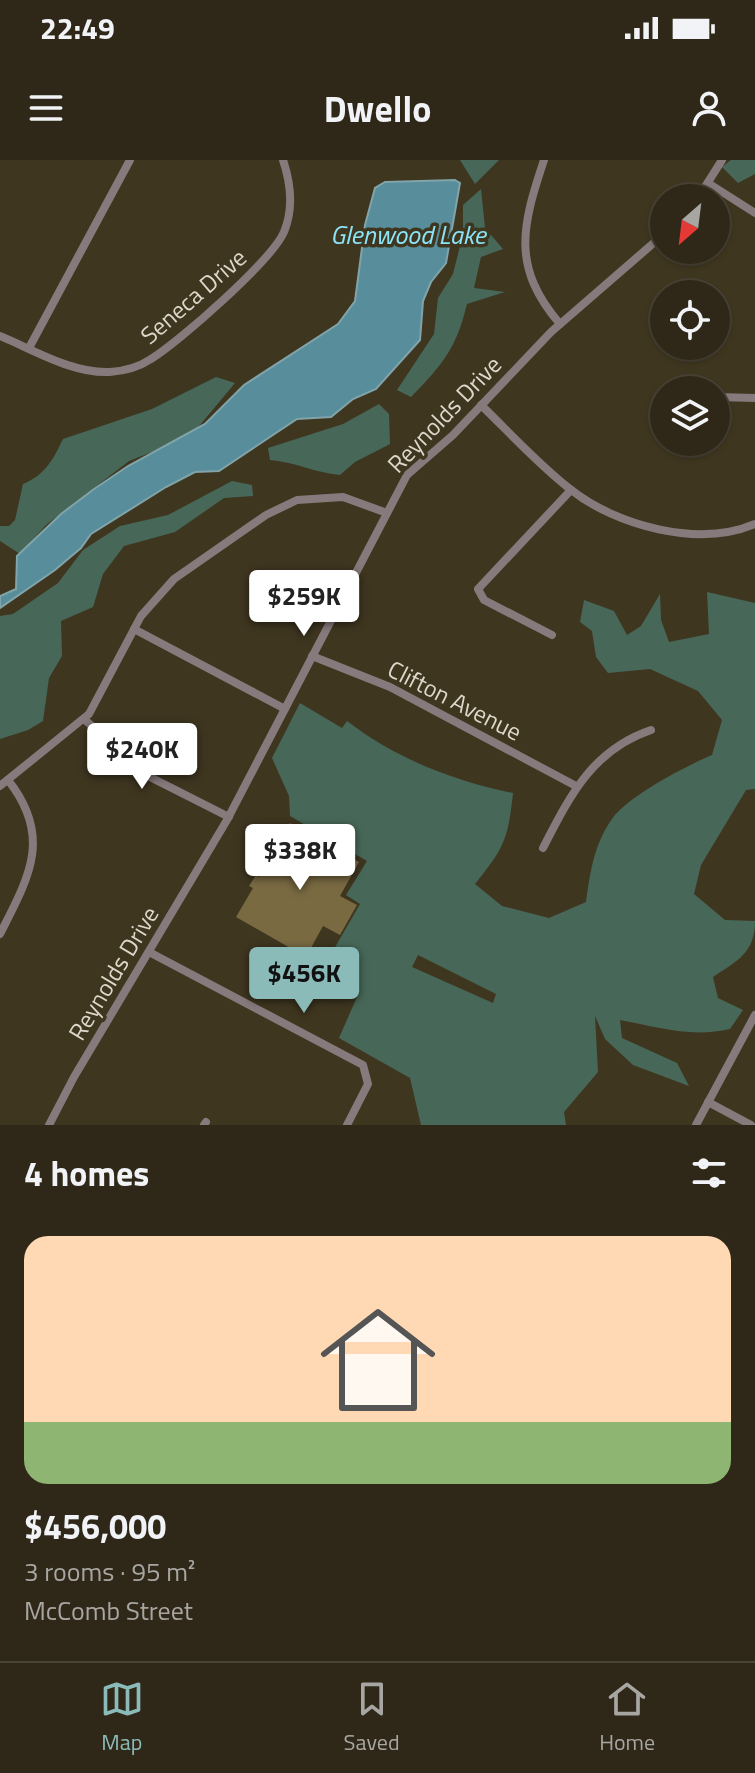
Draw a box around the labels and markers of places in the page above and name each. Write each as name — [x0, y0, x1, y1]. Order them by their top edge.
pin: $259K — [248, 570, 360, 638]
pin: $240K — [86, 723, 198, 791]
pin: $338K — [244, 824, 356, 892]
pin: $456K — [248, 947, 360, 1015]

